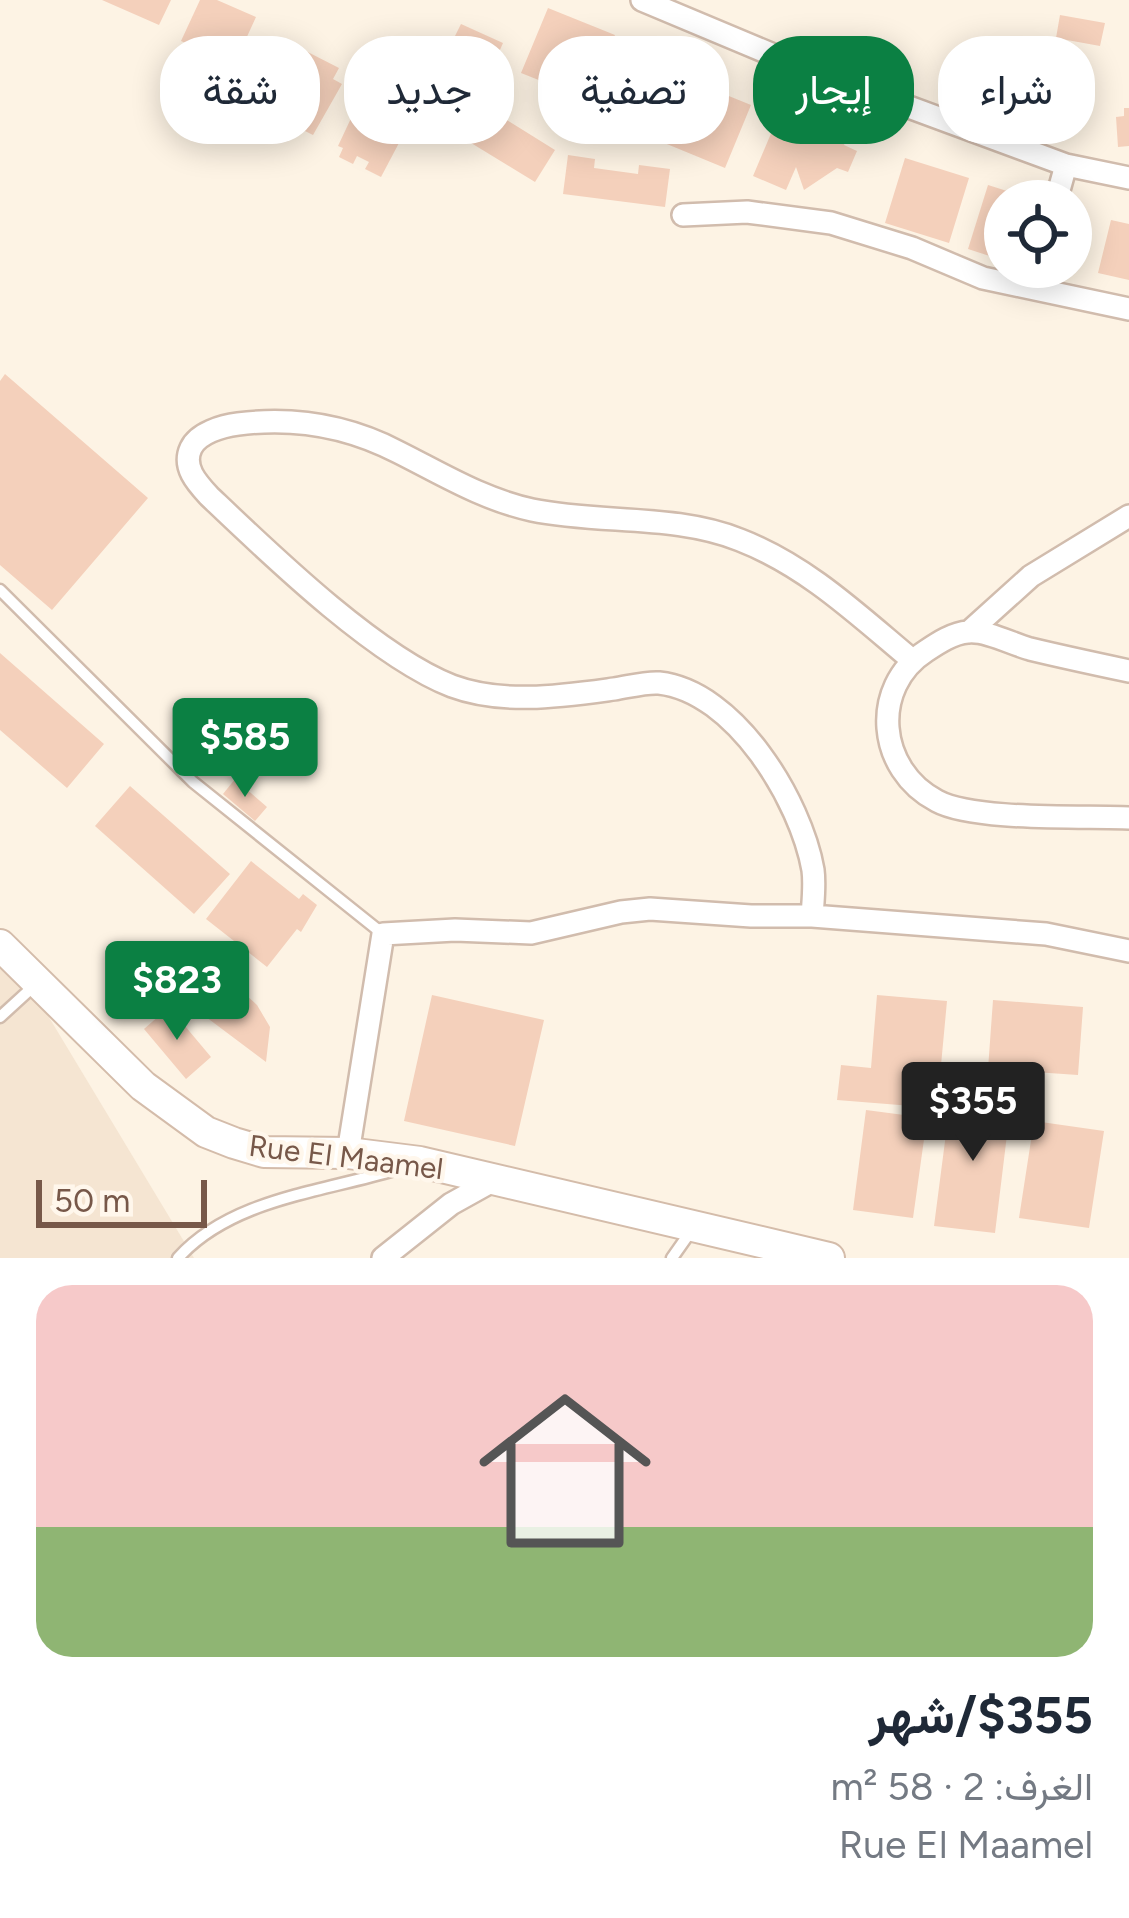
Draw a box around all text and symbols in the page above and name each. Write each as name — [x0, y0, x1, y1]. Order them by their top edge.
chip: شقة — [160, 36, 320, 144]
chip: جديد — [344, 36, 514, 144]
chip: تصفية — [538, 36, 729, 144]
chip: إيجار — [753, 36, 914, 144]
chip: شراء — [938, 36, 1095, 144]
map controls — [984, 180, 1092, 288]
button: locate — [984, 180, 1092, 288]
pin: $585 — [174, 698, 316, 800]
text: $585 — [200, 713, 290, 760]
pin: $823 — [106, 941, 248, 1043]
text: $823 — [132, 956, 222, 1003]
pin: $355 — [902, 1062, 1044, 1164]
text: $355 — [929, 1077, 1017, 1124]
street label: Rue El Maamel — [247, 1127, 445, 1187]
scale bar — [36, 1174, 207, 1227]
text: 50 m — [54, 1181, 130, 1220]
icon: home — [457, 1363, 673, 1579]
text: $355/شهر — [869, 1685, 1093, 1746]
text: الغرف: 2 · 58 m² — [830, 1763, 1093, 1810]
text: Rue El Maamel — [839, 1821, 1093, 1868]

